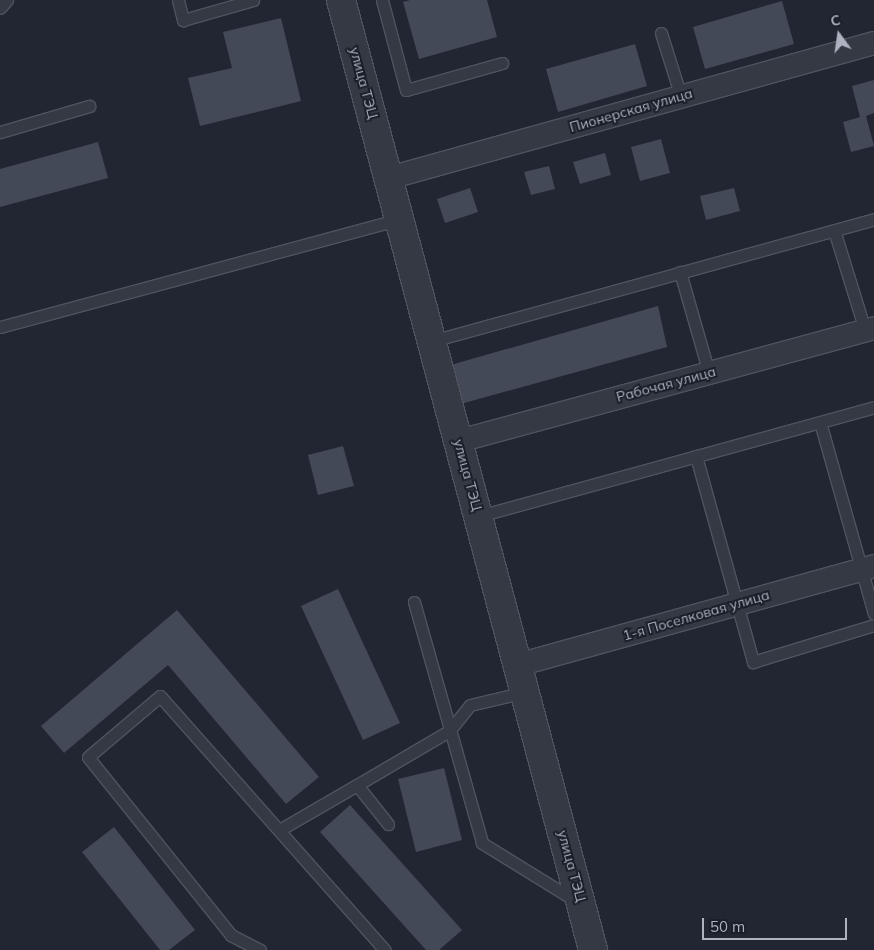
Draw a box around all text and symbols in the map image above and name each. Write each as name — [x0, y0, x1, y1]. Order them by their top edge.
north arrow — [814, 10, 864, 60]
text: С — [829, 11, 842, 30]
street label: улица ТЭЦ — [346, 45, 382, 121]
street label: Пионерская улица — [568, 84, 694, 136]
street label: Рабочая улица — [614, 363, 718, 405]
street label: улица ТЭЦ — [450, 437, 486, 513]
street label: 1-я Поселковая улица — [621, 586, 771, 644]
street label: улица ТЭЦ — [554, 828, 590, 904]
scale bar — [704, 908, 849, 940]
text: 50 m — [710, 917, 745, 936]

